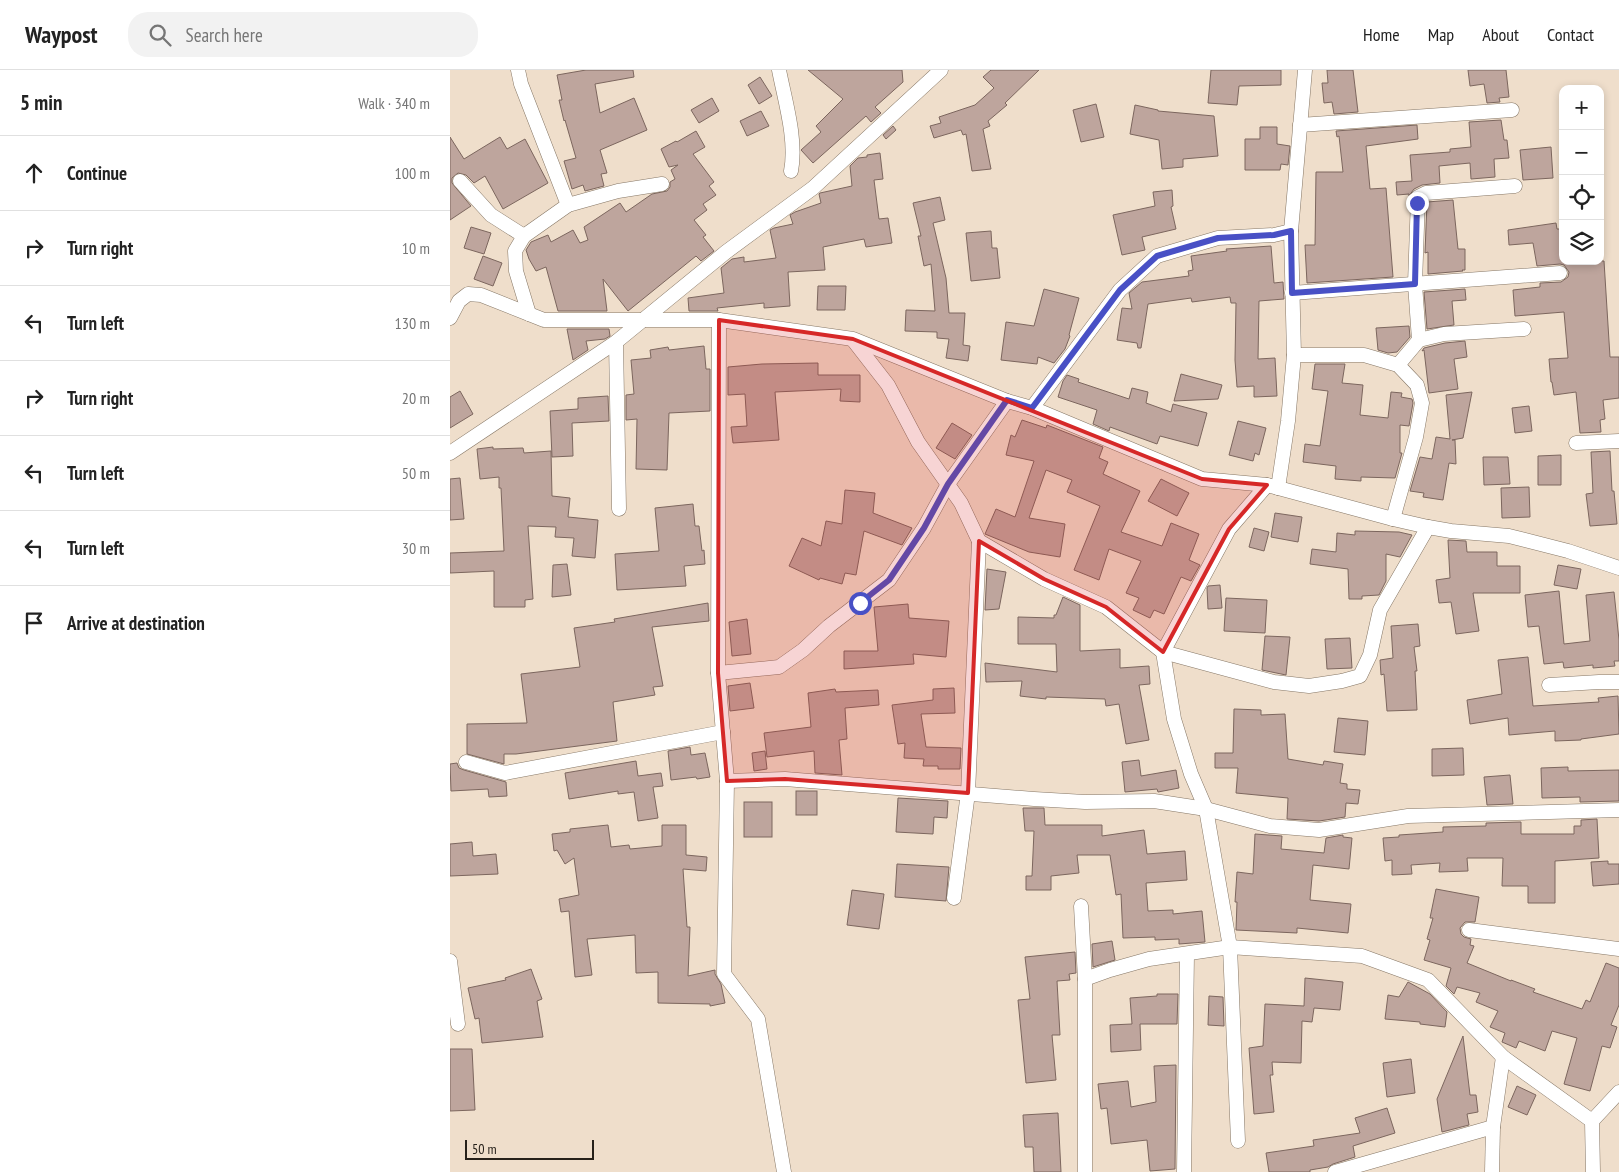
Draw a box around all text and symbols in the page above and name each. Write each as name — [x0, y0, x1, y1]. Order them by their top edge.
search box — [128, 12, 478, 57]
text: Waypost — [25, 19, 98, 50]
icon: search — [146, 21, 174, 49]
text: Search here — [186, 23, 263, 47]
text: Home — [1363, 23, 1400, 46]
text: Map — [1428, 23, 1454, 46]
text: About — [1482, 23, 1519, 46]
text: Contact — [1547, 23, 1594, 46]
map controls — [1559, 85, 1604, 265]
button: + — [1559, 85, 1604, 130]
text: 5 min — [20, 89, 62, 116]
text: Walk · 340 m — [358, 93, 430, 113]
button: − — [1559, 130, 1604, 175]
icon: ahead — [20, 159, 48, 187]
text: Continue — [67, 161, 127, 185]
text: 100 m — [395, 163, 430, 183]
button: locate — [1559, 175, 1604, 220]
route end — [1406, 192, 1429, 215]
button: layers — [1559, 220, 1604, 265]
icon: right — [20, 234, 48, 262]
text: Turn right — [67, 236, 133, 260]
text: 10 m — [402, 238, 430, 258]
icon: left — [20, 309, 48, 337]
text: Turn left — [67, 311, 124, 335]
text: 130 m — [395, 313, 430, 333]
icon: right — [20, 384, 48, 412]
text: Turn right — [67, 386, 133, 410]
text: 20 m — [402, 388, 430, 408]
icon: left — [20, 459, 48, 487]
text: Turn left — [67, 461, 124, 485]
text: 50 m — [402, 463, 430, 483]
icon: left — [20, 534, 48, 562]
text: Turn left — [67, 536, 124, 560]
text: 30 m — [402, 538, 430, 558]
route start — [849, 592, 872, 615]
icon: arrive — [20, 609, 48, 637]
text: Arrive at destination — [67, 611, 205, 635]
scale bar — [465, 1137, 594, 1160]
text: 50 m — [472, 1140, 497, 1158]

